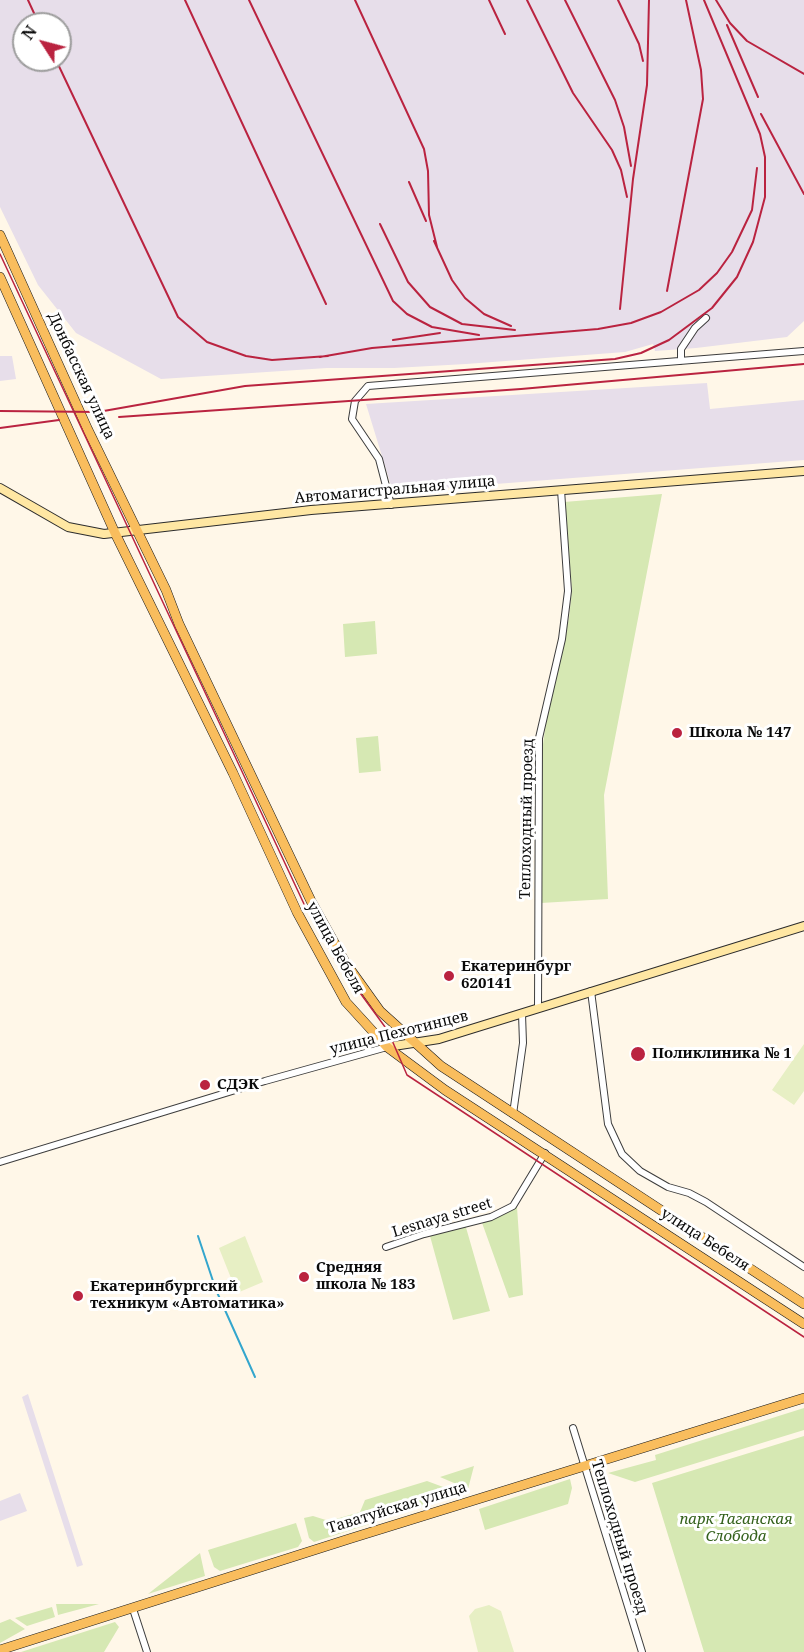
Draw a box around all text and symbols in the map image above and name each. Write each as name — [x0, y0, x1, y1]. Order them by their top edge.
north arrow — [12, 12, 72, 72]
text: N — [16, 21, 42, 44]
street label: Донбасская улица — [44, 310, 118, 442]
street label: Автомагистральная улица — [294, 472, 496, 508]
place label: Школа № 147 — [689, 724, 791, 742]
marker: Школа № 147 — [670, 726, 684, 740]
street label: Теплоходный проезд — [517, 739, 537, 899]
street label: улица Бебеля — [302, 899, 368, 997]
place label: Екатеринбург 620141 — [461, 958, 571, 993]
marker: Екатеринбург 620141 — [442, 969, 456, 983]
street label: улица Пехотинцев — [328, 1007, 470, 1059]
marker: Поликлиника № 1 — [629, 1045, 647, 1063]
place label: Поликлиника № 1 — [652, 1045, 792, 1063]
place label: СДЭК — [217, 1076, 259, 1094]
marker: СДЭК — [198, 1078, 212, 1092]
street label: Lesnaya street — [390, 1194, 494, 1242]
street label: улица Бебеля — [657, 1205, 753, 1275]
place label: Средняя школа № 183 — [316, 1259, 415, 1294]
marker: Средняя школа № 183 — [297, 1270, 311, 1284]
place label: Екатеринбургский техникум «Автоматика» — [90, 1278, 285, 1313]
marker: Екатеринбургский техникум «Автоматика» — [71, 1289, 85, 1303]
street label: Теплоходный проезд — [587, 1458, 651, 1616]
street label: Таватуйская улица — [325, 1478, 469, 1538]
park label: парк Таганская Слобода — [679, 1511, 793, 1546]

